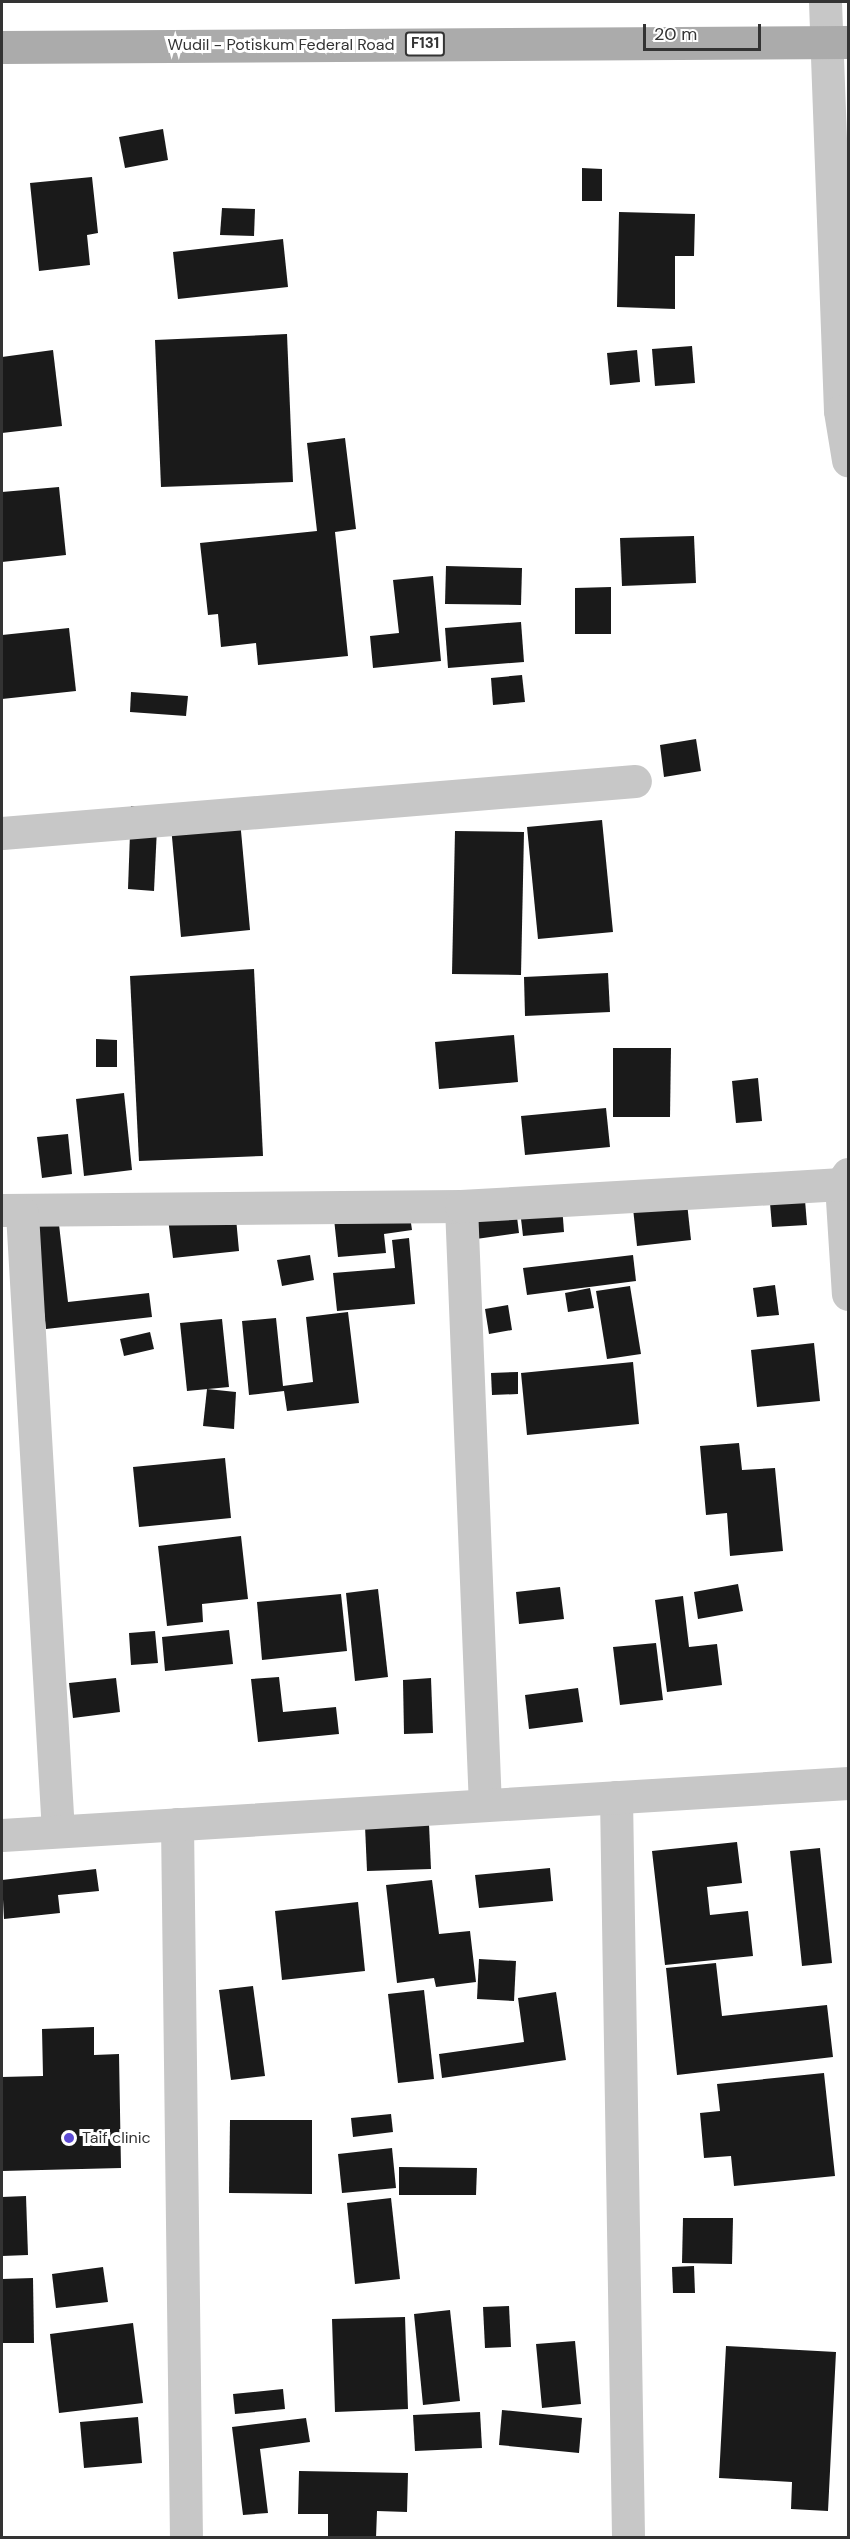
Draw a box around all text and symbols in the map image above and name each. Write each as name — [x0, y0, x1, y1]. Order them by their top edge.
scale bar — [646, 12, 764, 50]
text: 20 m — [654, 22, 697, 46]
road number: F131 — [404, 32, 446, 56]
street label: Wudil - Potiskum Federal Road — [167, 35, 395, 55]
place label: Taif clinic — [82, 2128, 151, 2148]
marker: Taif clinic — [60, 2129, 78, 2147]

